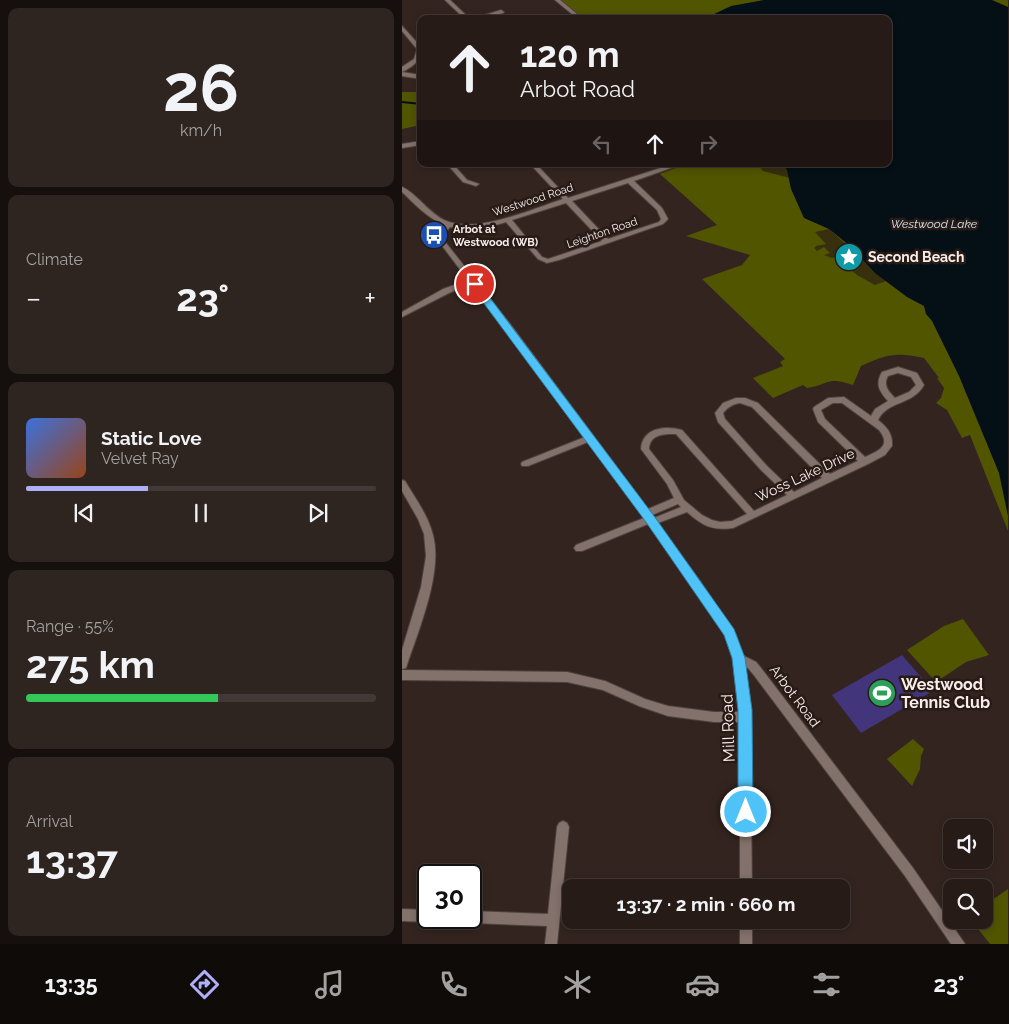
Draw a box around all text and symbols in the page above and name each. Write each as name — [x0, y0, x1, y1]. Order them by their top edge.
text: 120 m — [520, 34, 620, 75]
icon: ahead — [437, 35, 502, 100]
text: 26 — [163, 50, 239, 126]
text: Arbot Road — [520, 76, 635, 102]
text: km/h — [180, 121, 222, 140]
icon: left — [588, 130, 616, 158]
icon: ahead — [641, 130, 669, 158]
icon: right — [694, 130, 722, 158]
street label: Westwood Road — [491, 181, 575, 219]
street label: Leighton Road — [565, 215, 639, 251]
water label: Westwood Lake — [891, 217, 978, 231]
bus stop icon: Arbot at Westwood (WB) — [419, 220, 449, 250]
place label: Arbot at Westwood (WB) — [453, 223, 539, 249]
place icon: Second Beach — [834, 242, 864, 272]
place label: Second Beach — [868, 249, 964, 265]
text: Climate — [26, 250, 83, 269]
pin — [454, 263, 496, 305]
icon: arrive — [461, 270, 489, 298]
text: 23° — [176, 275, 229, 320]
text: − — [26, 282, 41, 315]
text: + — [364, 282, 376, 315]
text: Static Love — [101, 427, 202, 449]
street label: Woss Lake Drive — [753, 445, 857, 505]
text: Velvet Ray — [101, 449, 179, 468]
icon: previous — [70, 499, 98, 527]
icon: pause — [187, 499, 215, 527]
icon: next — [304, 499, 332, 527]
text: Range · 55% — [26, 617, 114, 636]
text: 275 km — [26, 642, 155, 687]
street label: Arbot Road — [767, 662, 823, 730]
place label: Westwood Tennis Club — [901, 675, 990, 712]
sports icon: Westwood Tennis Club — [867, 678, 897, 708]
street label: Mill Road — [717, 694, 739, 762]
position arrow — [719, 785, 771, 837]
text: Arrival — [26, 812, 73, 831]
map controls — [943, 819, 993, 929]
button: sound — [943, 819, 993, 869]
text: 13:37 — [26, 837, 118, 882]
speed limit sign: 30 — [417, 864, 482, 929]
button: search — [943, 879, 993, 929]
text: 13:37 · 2 min · 660 m — [617, 893, 796, 915]
icon: directions — [187, 967, 222, 1002]
icon: music — [312, 967, 347, 1002]
icon: phone — [436, 967, 471, 1002]
icon: climate — [560, 967, 595, 1002]
icon: car — [685, 967, 720, 1002]
icon: filters — [809, 967, 844, 1002]
text: 13:35 — [45, 971, 98, 997]
text: 23° — [934, 971, 964, 997]

